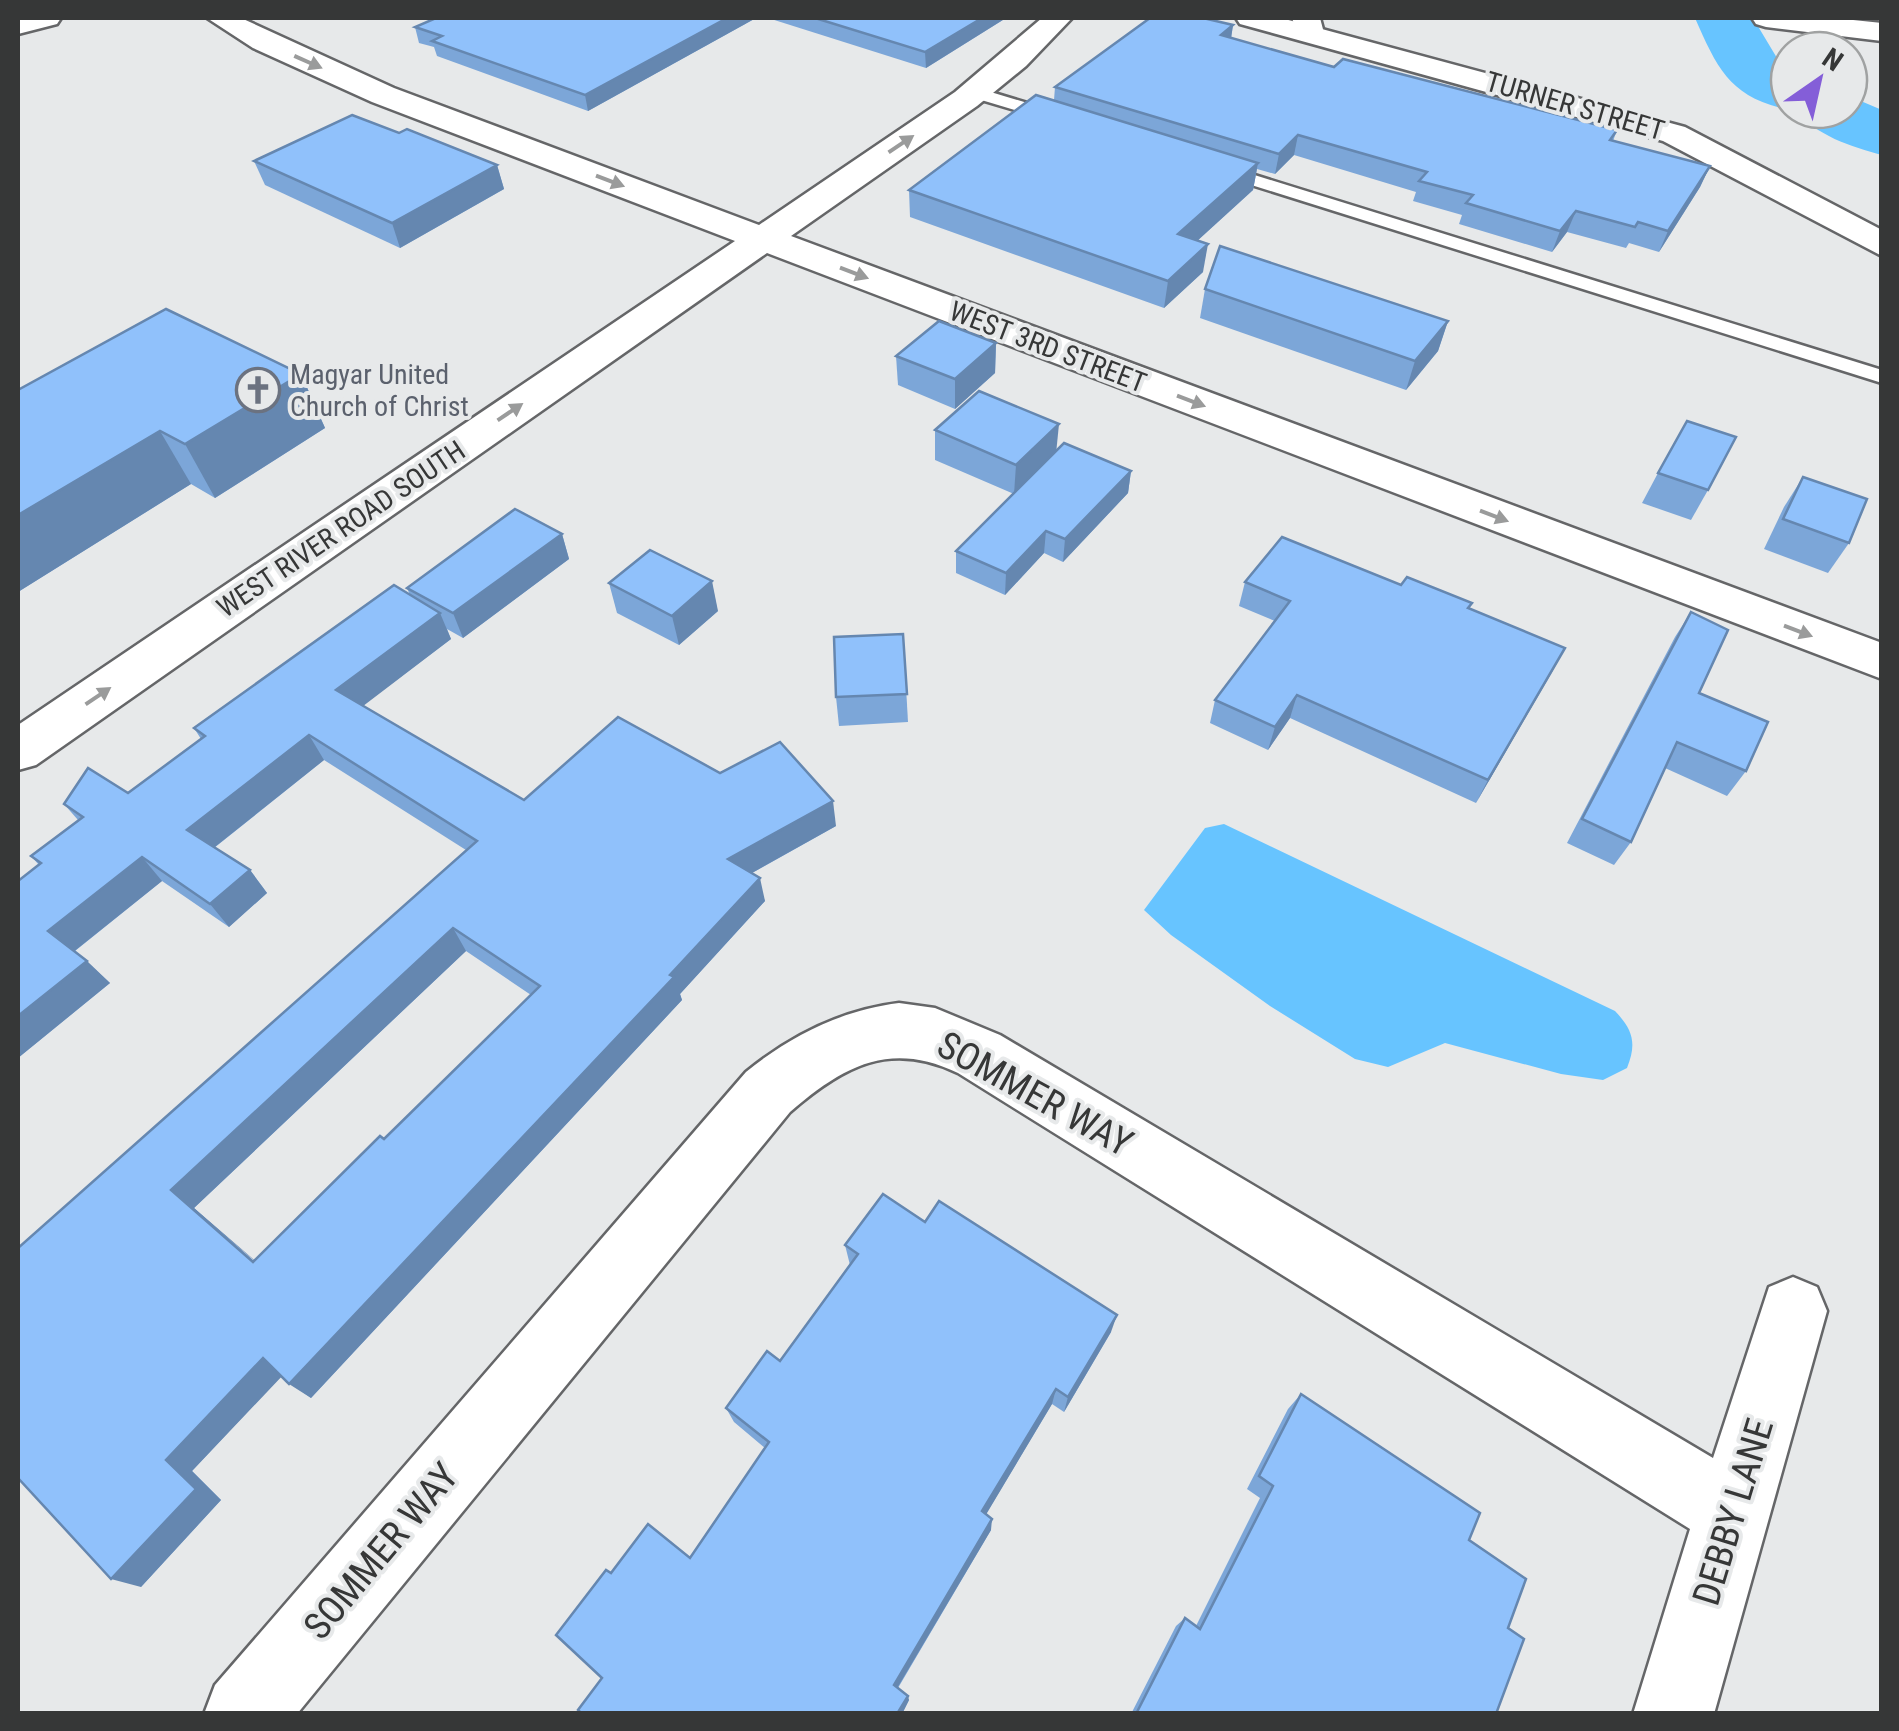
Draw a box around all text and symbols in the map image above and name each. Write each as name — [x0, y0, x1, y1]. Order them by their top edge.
north arrow — [1769, 30, 1869, 130]
text: N — [1816, 41, 1849, 78]
one-way arrow — [293, 54, 323, 70]
street label: TURNER STREET — [1482, 65, 1668, 147]
one-way arrow — [887, 135, 914, 154]
one-way arrow — [596, 174, 626, 189]
one-way arrow — [839, 266, 869, 281]
street label: WEST 3RD STREET — [945, 294, 1151, 400]
place label: Magyar United Church of Christ — [290, 358, 469, 423]
church icon: Magyar United Church of Christ — [235, 367, 281, 413]
one-way arrow — [1176, 393, 1206, 409]
one-way arrow — [496, 403, 523, 423]
street label: WEST RIVER ROAD SOUTH — [211, 434, 471, 624]
one-way arrow — [1480, 509, 1510, 524]
one-way arrow — [1784, 624, 1814, 639]
one-way arrow — [84, 687, 111, 706]
street label: SOMMER WAY — [930, 1022, 1140, 1166]
street label: DEBBY LANE — [1684, 1414, 1782, 1610]
street label: SOMMER WAY — [295, 1454, 467, 1648]

